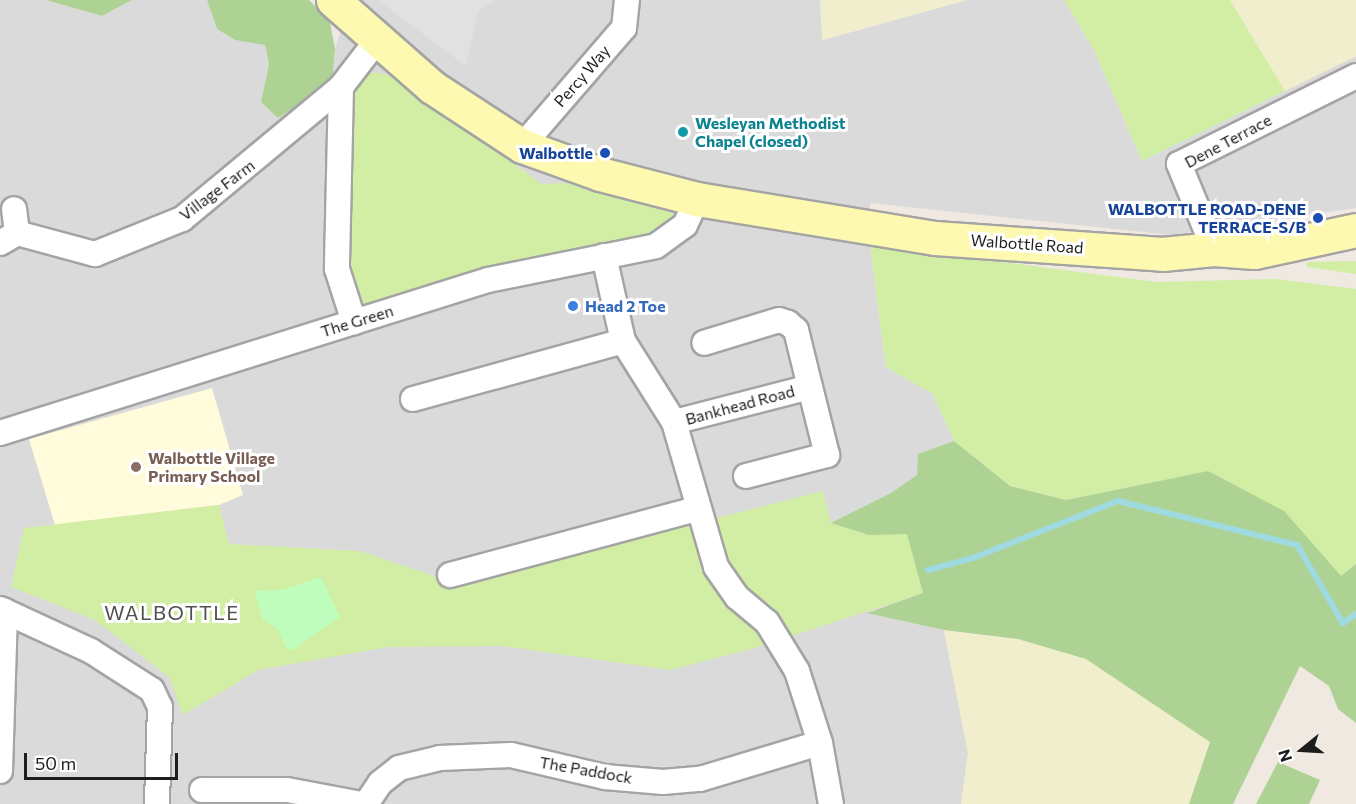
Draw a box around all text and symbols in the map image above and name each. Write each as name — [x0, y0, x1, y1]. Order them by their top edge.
street label: Percy Way — [550, 41, 614, 111]
street label: Dene Terrace — [1181, 110, 1275, 172]
place label: Wesleyan Methodist Chapel (closed) — [695, 113, 846, 151]
marker: Wesleyan Methodist Chapel (closed) — [676, 125, 690, 139]
place label: Walbottle — [519, 143, 593, 163]
marker: Walbottle — [598, 146, 612, 160]
street label: Village Farm — [176, 155, 258, 225]
place label: WALBOTTLE ROAD-DENE TERRACE-S/B — [1108, 199, 1306, 237]
marker: WALBOTTLE ROAD-DENE TERRACE-S/B — [1311, 211, 1325, 225]
street label: Walbottle Road — [970, 230, 1084, 258]
place label: Head 2 Toe — [585, 296, 666, 316]
marker: Head 2 Toe — [566, 299, 580, 313]
street label: The Green — [318, 301, 396, 341]
street label: Bankhead Road — [683, 381, 797, 429]
place label: Walbottle Village Primary School — [148, 448, 275, 486]
marker: Walbottle Village Primary School — [129, 460, 143, 474]
district label: WALBOTTLE — [104, 600, 240, 624]
north arrow — [1272, 720, 1332, 780]
scale bar — [27, 741, 182, 779]
text: N — [1274, 747, 1295, 764]
text: 50 m — [35, 752, 76, 774]
street label: The Paddock — [538, 752, 634, 788]

